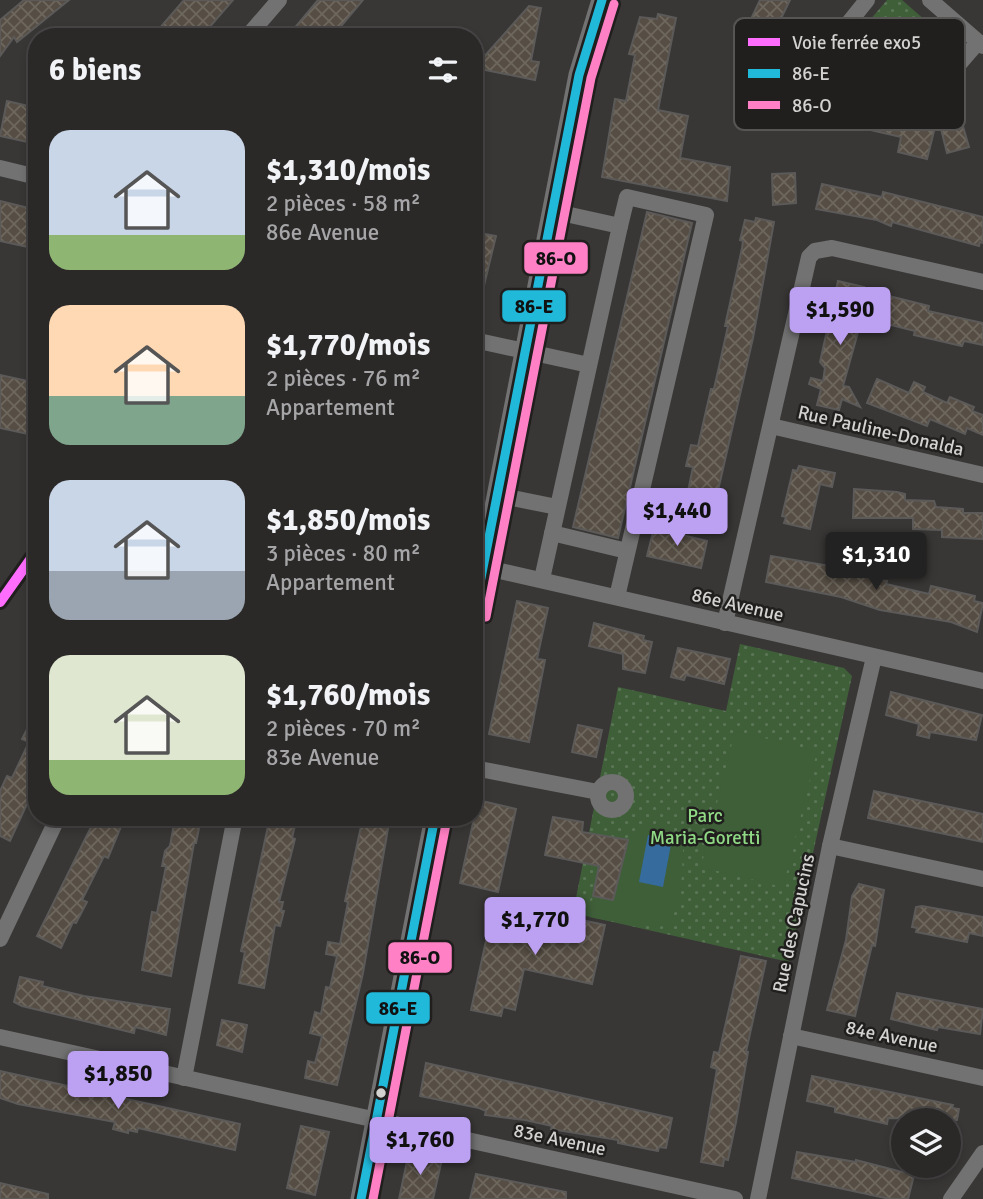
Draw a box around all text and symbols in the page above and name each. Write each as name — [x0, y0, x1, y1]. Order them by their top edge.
legend — [734, 18, 965, 130]
text: Voie ferrée exo5 — [792, 31, 921, 55]
icon: filters — [424, 51, 462, 89]
text: 6 biens — [49, 52, 141, 89]
text: 86-E — [792, 62, 830, 86]
text: 86-O — [792, 94, 832, 118]
text: $1,310/mois — [266, 152, 430, 189]
icon: home — [105, 158, 189, 242]
text: 2 pièces · 58 m² — [266, 189, 421, 218]
text: 86e Avenue — [266, 218, 379, 247]
line badge: 86-O — [523, 241, 589, 275]
text: 86-O — [536, 247, 576, 271]
pin: $1,590 — [783, 288, 897, 347]
line badge: 86-E — [501, 289, 567, 323]
text: 86-E — [515, 295, 553, 319]
text: $1,590 — [806, 295, 874, 324]
text: $1,770/mois — [266, 327, 430, 364]
icon: home — [105, 333, 189, 417]
text: 2 pièces · 76 m² — [266, 364, 421, 393]
text: Appartement — [266, 393, 395, 422]
street label: Rue Pauline-Donalda — [795, 400, 966, 462]
pin: $1,440 — [620, 489, 734, 548]
text: $1,440 — [643, 496, 711, 525]
text: $1,850/mois — [266, 502, 430, 539]
icon: home — [105, 508, 189, 592]
pin: $1,310 — [819, 532, 933, 592]
text: 3 pièces · 80 m² — [266, 539, 421, 568]
text: $1,310 — [842, 540, 910, 569]
text: Appartement — [266, 568, 395, 597]
street label: 86e Avenue — [689, 583, 786, 627]
text: $1,760/mois — [266, 677, 430, 714]
icon: home — [105, 683, 189, 767]
text: 2 pièces · 70 m² — [266, 714, 421, 743]
text: 83e Avenue — [266, 743, 379, 772]
park label: Parc Maria-Goretti — [650, 804, 760, 850]
street label: Rue des Capucins — [768, 852, 820, 995]
pin: $1,770 — [478, 898, 592, 957]
text: $1,770 — [501, 905, 569, 934]
line badge: 86-O — [387, 941, 453, 974]
text: 86-O — [400, 946, 440, 970]
line badge: 86-E — [365, 991, 431, 1025]
text: 86-E — [379, 997, 417, 1021]
street label: 84e Avenue — [843, 1016, 940, 1058]
pin: $1,850 — [61, 1052, 175, 1111]
text: $1,850 — [84, 1059, 152, 1088]
unlabelled marker — [374, 1086, 388, 1100]
map controls — [891, 1108, 961, 1178]
button: layers — [891, 1108, 961, 1178]
pin: $1,760 — [363, 1118, 477, 1177]
street label: 83e Avenue — [511, 1119, 608, 1161]
text: $1,760 — [386, 1125, 454, 1154]

